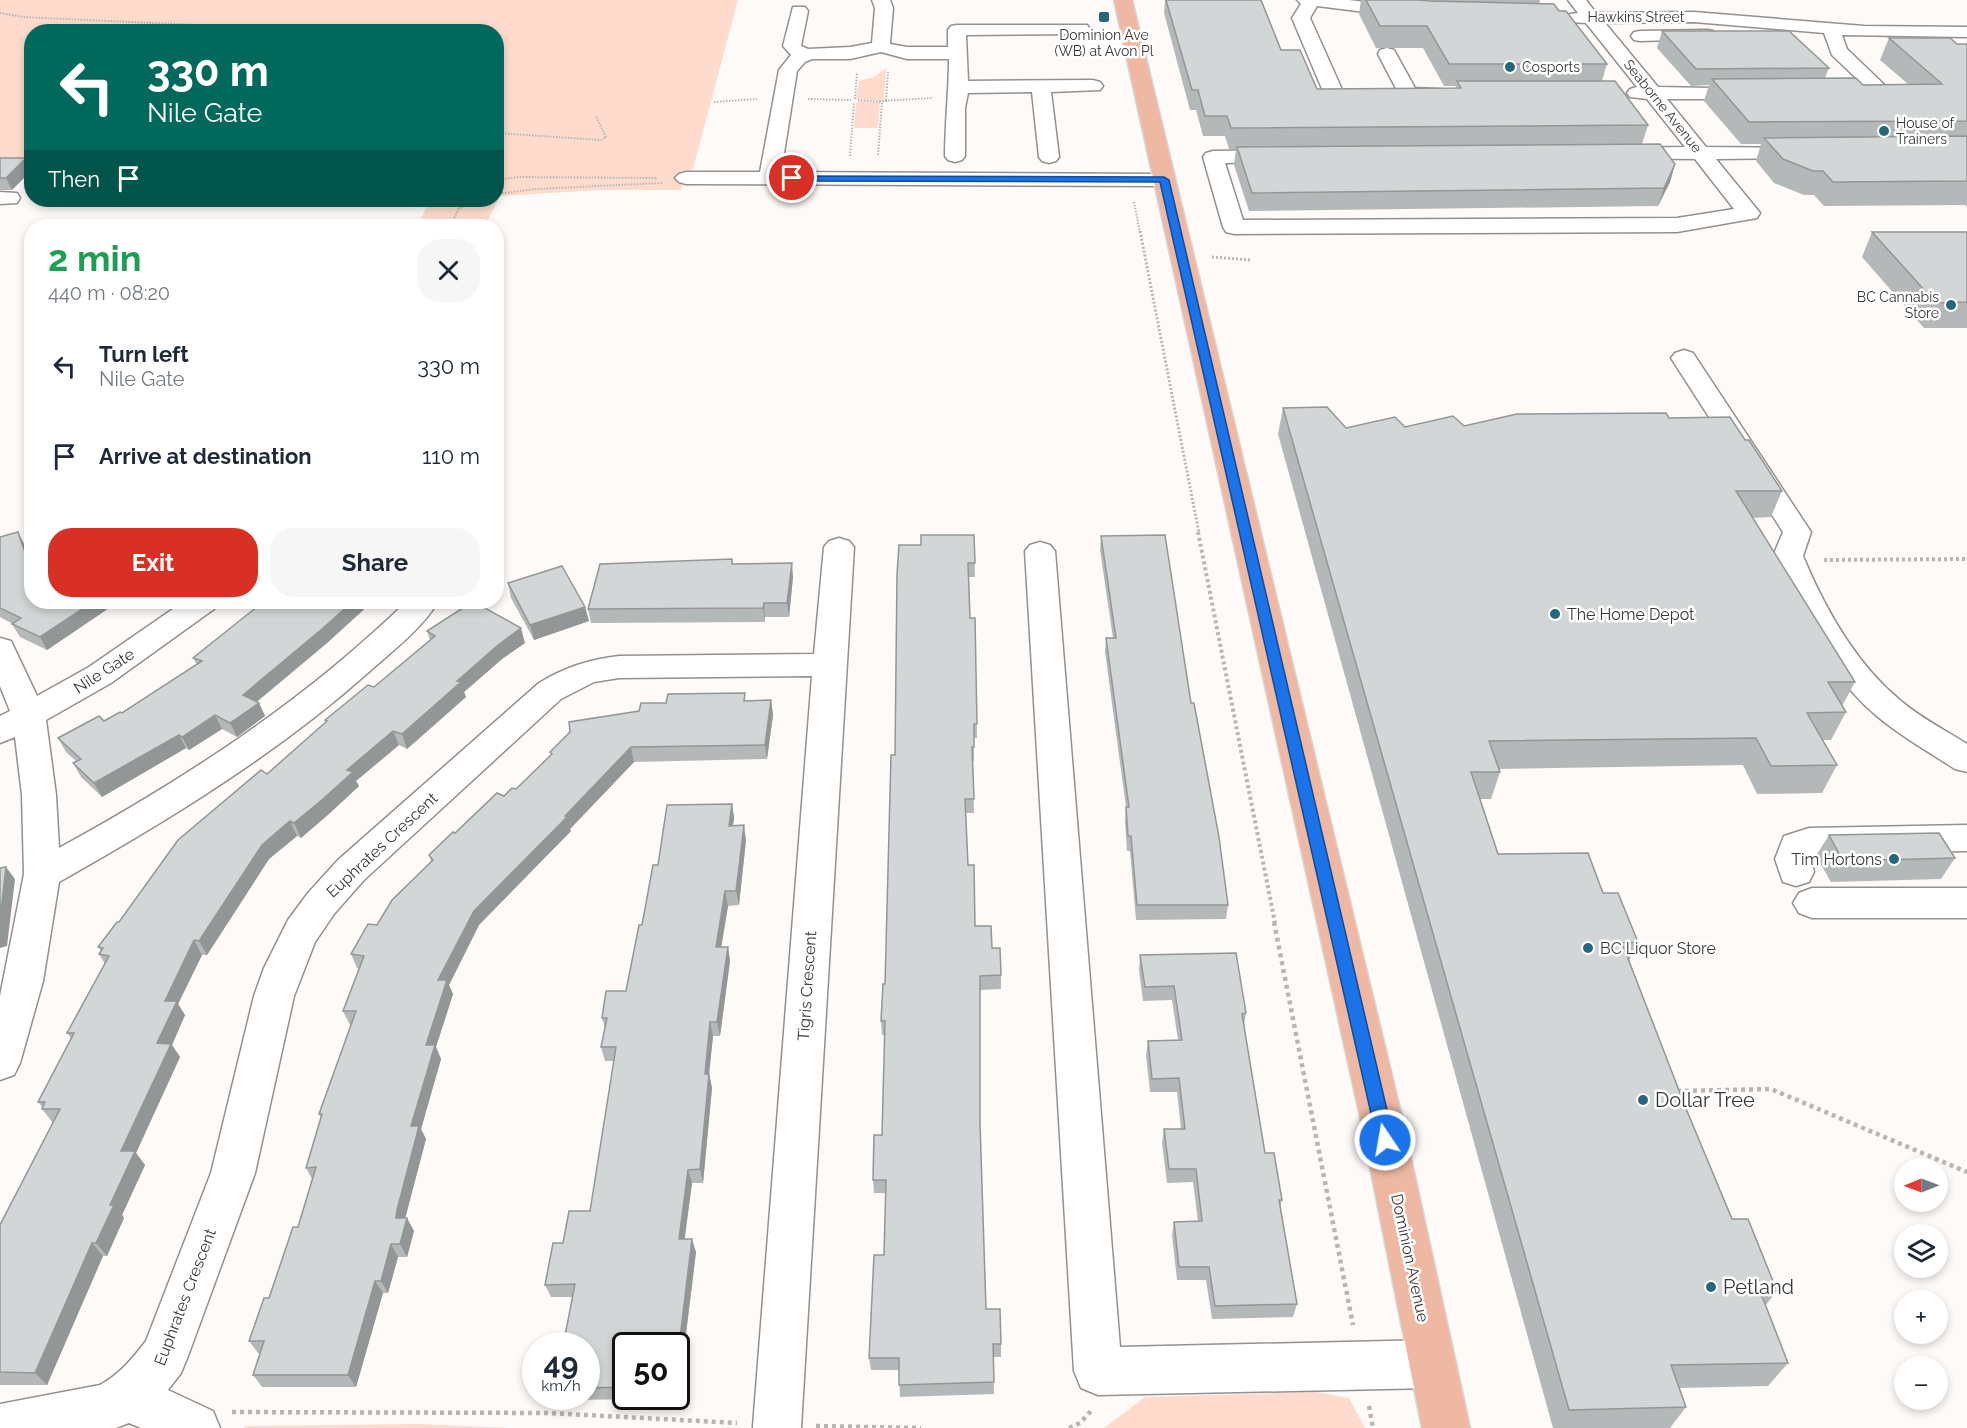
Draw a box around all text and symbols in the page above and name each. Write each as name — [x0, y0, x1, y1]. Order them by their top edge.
street label: Hawkins Street — [1588, 9, 1685, 25]
marker: Dominion Ave (WB) at Avon Pl — [1097, 10, 1111, 24]
place label: Dominion Ave (WB) at Avon Pl — [1054, 27, 1154, 59]
text: 330 m — [147, 47, 269, 96]
icon: left — [48, 48, 126, 126]
street label: Seaborne Avenue — [1621, 56, 1705, 156]
place label: Cosports — [1522, 59, 1580, 75]
marker: Cosports — [1503, 60, 1517, 74]
text: Nile Gate — [147, 97, 262, 128]
place label: House of Trainers — [1896, 115, 1956, 147]
marker: House of Trainers — [1877, 124, 1891, 138]
pin — [766, 152, 817, 203]
icon: arrive — [775, 161, 808, 194]
icon: arrive — [112, 162, 145, 195]
text: Then — [48, 166, 100, 192]
text: 2 min — [48, 237, 141, 279]
button: close — [417, 239, 480, 302]
text: 440 m · 08:20 — [48, 281, 170, 305]
place label: BC Cannabis Store — [1857, 289, 1939, 321]
marker: BC Cannabis Store — [1944, 298, 1958, 312]
text: Turn left — [99, 341, 189, 367]
icon: left — [48, 350, 81, 383]
text: 330 m — [417, 353, 480, 379]
text: Nile Gate — [99, 367, 185, 391]
icon: arrive — [48, 440, 81, 473]
text: Arrive at destination — [99, 443, 312, 469]
text: 110 m — [422, 443, 480, 469]
button: Exit — [48, 528, 258, 597]
button: Share — [270, 528, 480, 597]
place label: The Home Depot — [1567, 605, 1695, 624]
marker: The Home Depot — [1548, 607, 1562, 621]
street label: Nile Gate — [70, 644, 138, 698]
street label: Euphrates Crescent — [322, 788, 442, 901]
place label: Tim Hortons — [1791, 850, 1882, 869]
marker: Tim Hortons — [1887, 852, 1901, 866]
street label: Tigris Crescent — [794, 930, 820, 1042]
place label: BC Liquor Store — [1600, 939, 1716, 958]
marker: BC Liquor Store — [1581, 941, 1595, 955]
place label: Dollar Tree — [1655, 1088, 1755, 1112]
marker: Dollar Tree — [1636, 1093, 1650, 1107]
position arrow — [1353, 1108, 1417, 1172]
north arrow — [1894, 1158, 1948, 1212]
map controls — [1894, 1158, 1948, 1410]
street label: Dominion Avenue — [1387, 1192, 1433, 1324]
button: layers — [1894, 1224, 1948, 1278]
street label: Euphrates Crescent — [150, 1225, 220, 1368]
place label: Petland — [1723, 1275, 1794, 1299]
marker: Petland — [1704, 1280, 1718, 1294]
button: + — [1894, 1290, 1948, 1344]
speed limit sign: 50 — [612, 1332, 690, 1410]
text: 49 — [544, 1346, 578, 1381]
button: − — [1894, 1356, 1948, 1410]
text: km/h — [541, 1377, 581, 1395]

